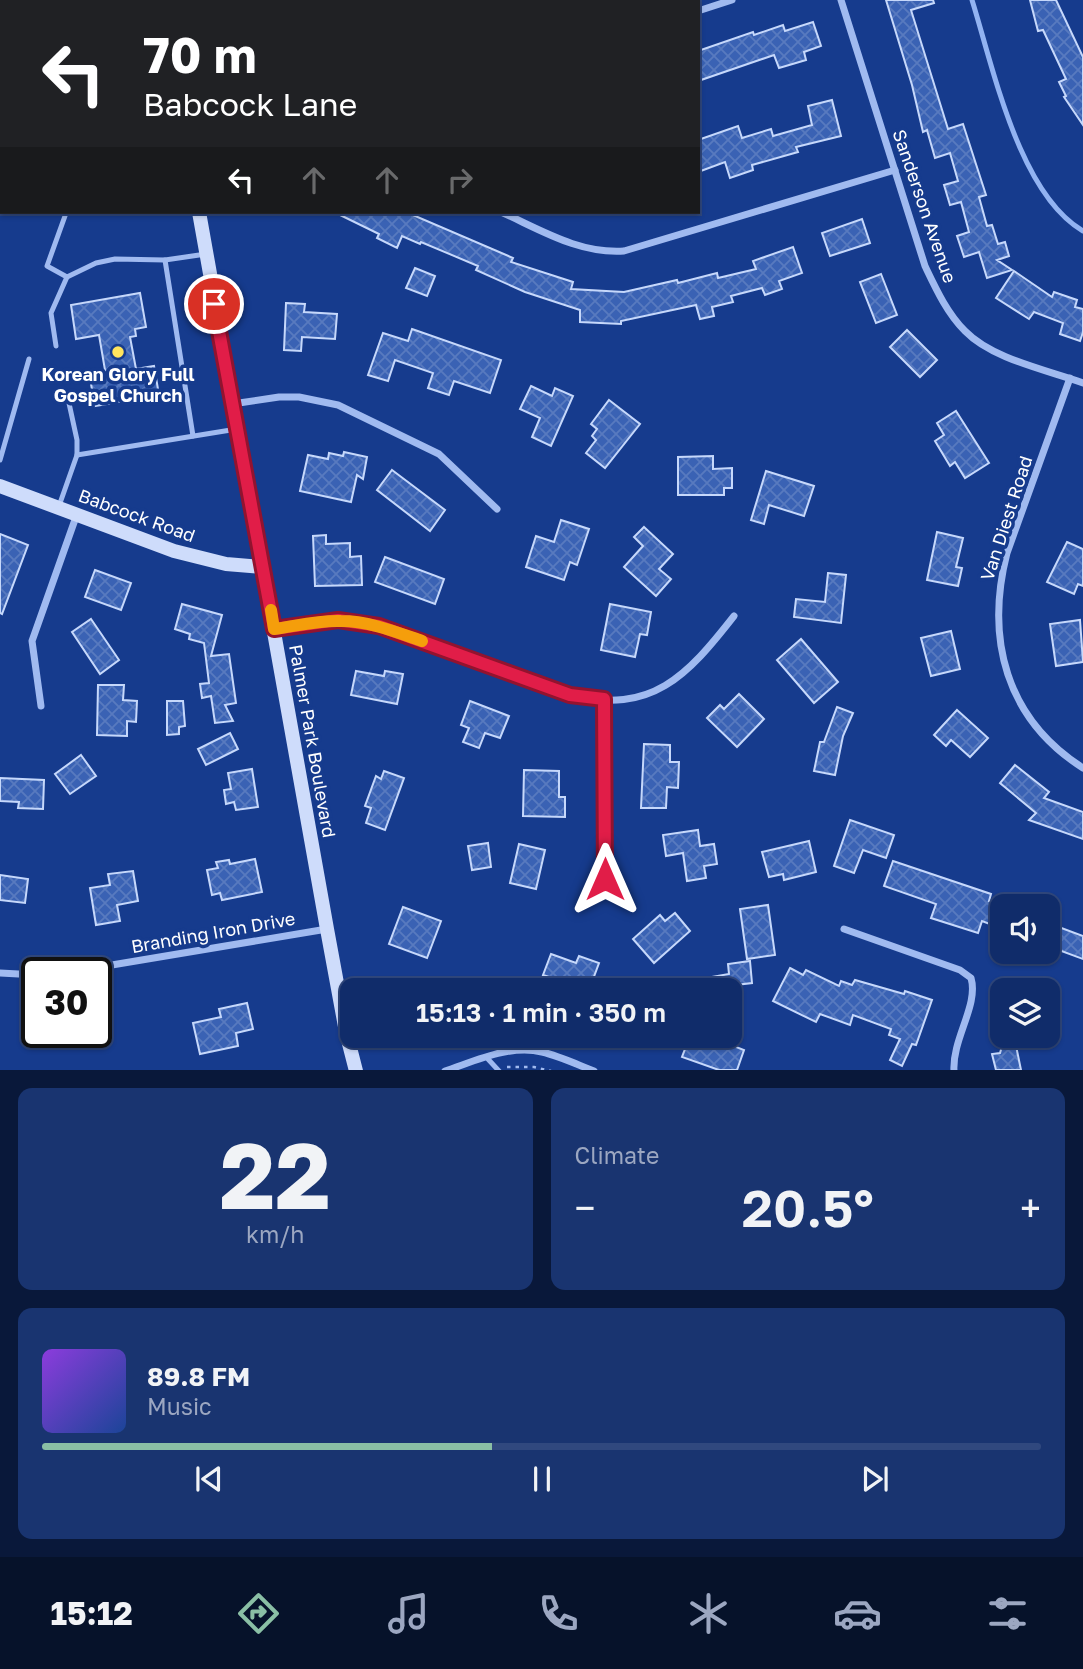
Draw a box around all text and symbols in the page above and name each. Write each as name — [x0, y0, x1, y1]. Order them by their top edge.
text: 70 m — [143, 25, 257, 84]
icon: left — [28, 28, 119, 119]
text: Babcock Lane — [143, 85, 357, 123]
street label: Sanderson Avenue — [888, 126, 962, 286]
icon: left — [222, 161, 260, 199]
icon: ahead — [295, 161, 333, 199]
icon: ahead — [368, 161, 406, 199]
icon: right — [441, 161, 479, 199]
pin — [184, 274, 244, 334]
icon: arrive — [195, 285, 233, 323]
marker: Korean Glory Full Gospel Church — [110, 344, 126, 360]
place label: Korean Glory Full Gospel Church — [42, 363, 194, 406]
street label: Van Diest Road — [975, 453, 1037, 583]
street label: Babcock Road — [76, 484, 198, 546]
street label: Palmer Park Boulevard — [285, 643, 341, 839]
position arrow — [568, 842, 642, 916]
map controls — [990, 894, 1060, 1048]
button: sound — [990, 894, 1060, 964]
street label: Branding Iron Drive — [129, 907, 297, 957]
speed limit sign: 30 — [21, 957, 112, 1048]
button: layers — [990, 978, 1060, 1048]
text: 15:13 · 1 min · 350 m — [416, 997, 666, 1028]
text: 22 — [220, 1120, 331, 1229]
text: Climate — [575, 1141, 659, 1169]
text: 20.5° — [742, 1176, 874, 1238]
text: − — [575, 1185, 595, 1230]
text: + — [1020, 1185, 1041, 1230]
text: km/h — [246, 1220, 305, 1248]
text: 89.8 FM — [147, 1361, 250, 1392]
text: Music — [147, 1392, 212, 1420]
icon: previous — [190, 1460, 228, 1498]
icon: pause — [523, 1460, 561, 1498]
icon: next — [856, 1460, 894, 1498]
icon: directions — [234, 1589, 283, 1638]
icon: music — [384, 1589, 433, 1638]
icon: phone — [534, 1589, 583, 1638]
icon: climate — [684, 1589, 733, 1638]
icon: car — [833, 1589, 882, 1638]
icon: filters — [983, 1589, 1032, 1638]
text: 15:12 — [50, 1594, 133, 1632]

